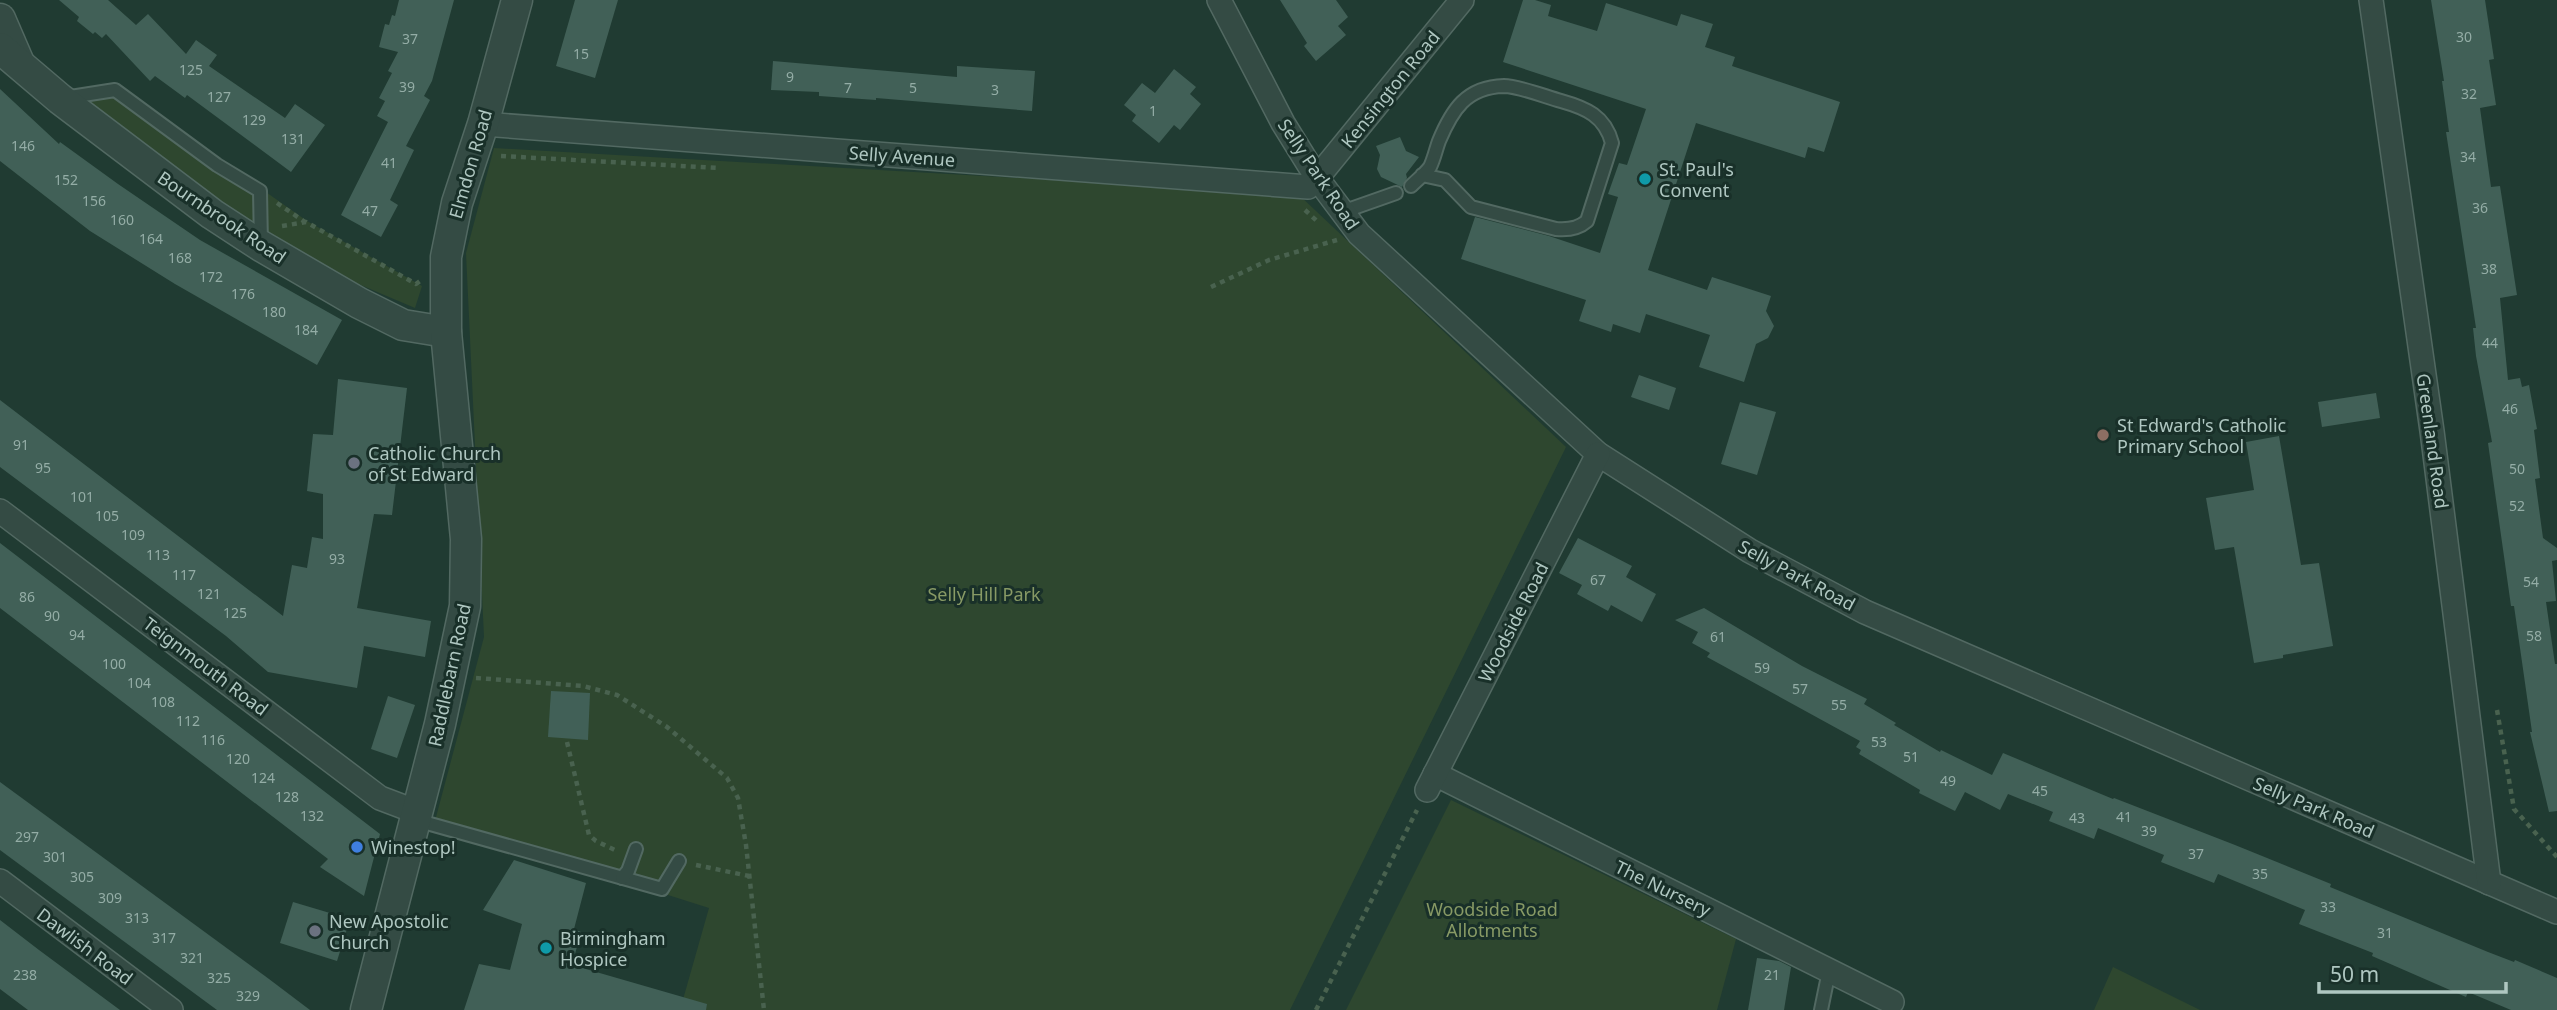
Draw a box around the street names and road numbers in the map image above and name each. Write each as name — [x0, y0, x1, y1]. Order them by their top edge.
street label: Kensington Road — [1335, 25, 1445, 153]
street label: Elmdon Road — [443, 107, 497, 221]
street label: Selly Park Road — [1273, 114, 1365, 234]
street label: Selly Avenue — [848, 140, 956, 172]
street label: Bournbrook Road — [153, 165, 291, 269]
street label: Greenland Road — [2412, 372, 2454, 510]
street label: Selly Park Road — [1734, 534, 1860, 616]
street label: Woodside Road — [1472, 558, 1554, 686]
street label: Raddlebarn Road — [422, 601, 476, 749]
street label: Teignmouth Road — [139, 611, 273, 721]
street label: Selly Park Road — [2250, 771, 2378, 843]
street label: The Nursery — [1611, 855, 1716, 922]
street label: Dawlish Road — [32, 902, 138, 990]

